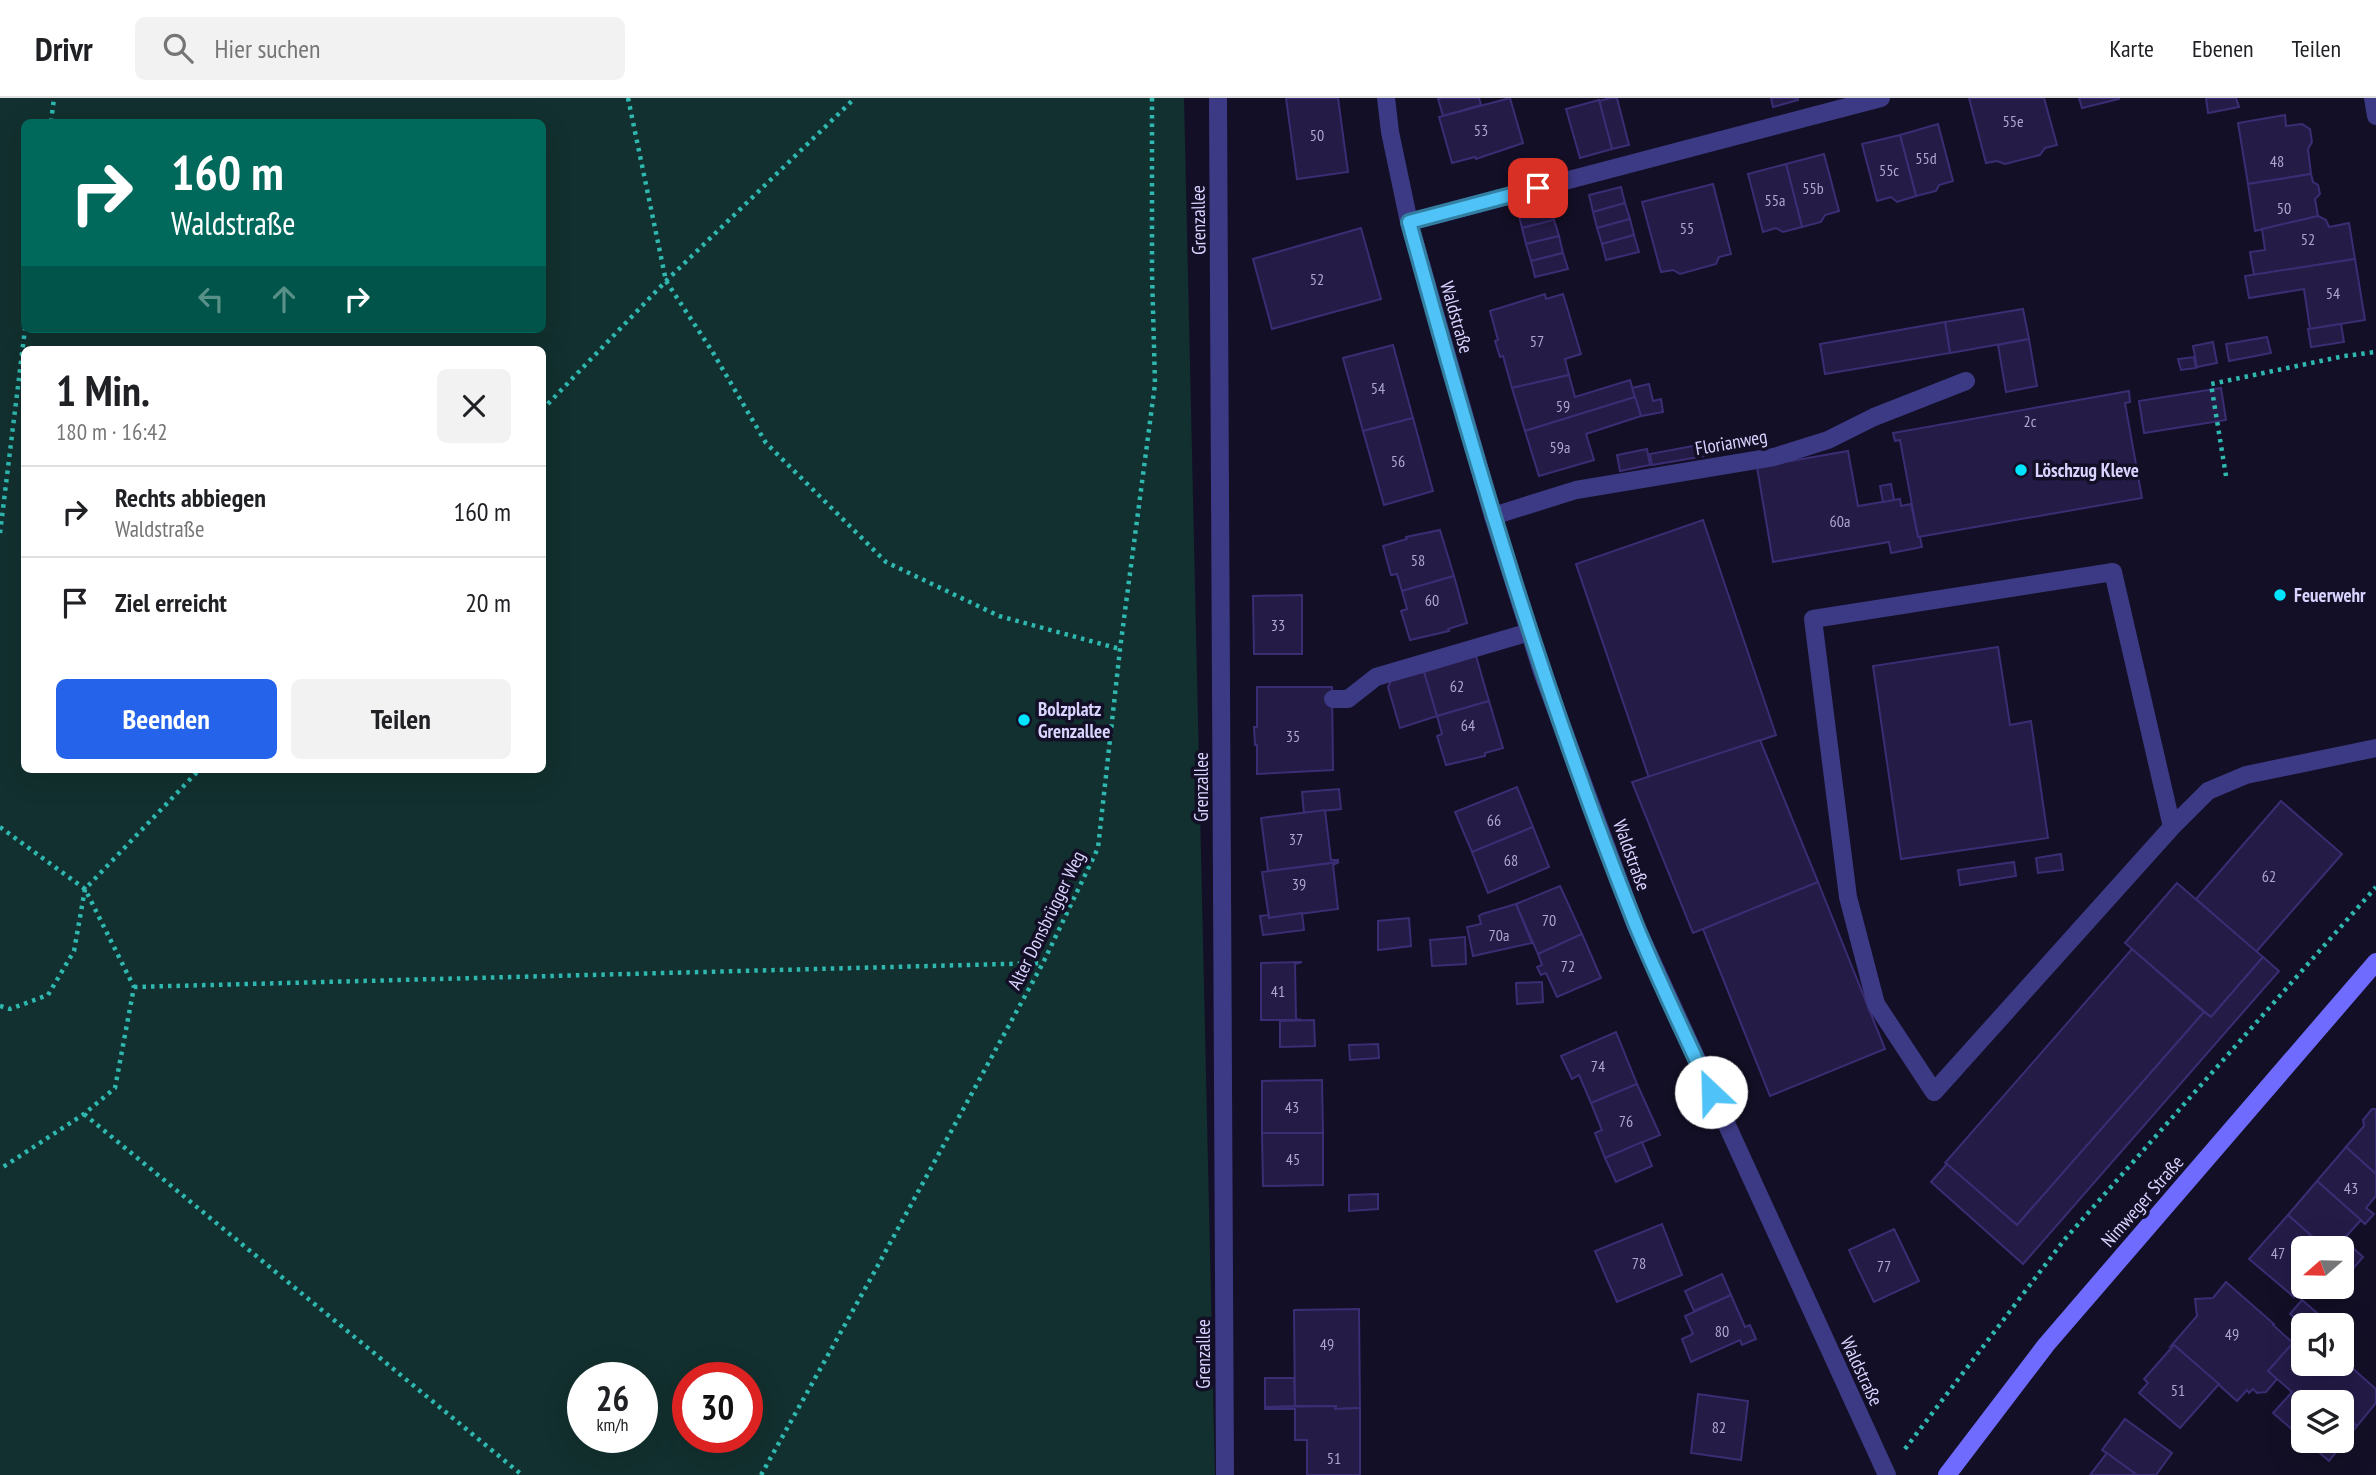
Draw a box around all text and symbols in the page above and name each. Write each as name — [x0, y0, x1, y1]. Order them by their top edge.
search box — [135, 17, 625, 80]
text: Drivr — [35, 27, 93, 70]
icon: search — [159, 29, 197, 67]
text: Hier suchen — [215, 32, 320, 65]
text: Karte — [2110, 33, 2154, 64]
text: Ebenen — [2192, 33, 2254, 64]
text: Teilen — [2292, 33, 2341, 64]
house number: 55e — [2002, 111, 2024, 131]
house number: 53 — [1474, 120, 1488, 140]
house number: 50 — [1310, 125, 1324, 145]
text: 160 m — [171, 140, 284, 204]
icon: right — [56, 147, 147, 238]
house number: 55d — [1915, 148, 1937, 168]
house number: 48 — [2270, 151, 2284, 171]
pin — [1508, 158, 1568, 218]
house number: 55c — [1879, 160, 1899, 180]
icon: arrive — [1519, 169, 1557, 207]
house number: 55b — [1802, 178, 1824, 198]
street label: Grenzallee — [1185, 185, 1211, 255]
house number: 55a — [1765, 190, 1785, 210]
house number: 50 — [2277, 198, 2291, 218]
text: Waldstraße — [171, 202, 296, 244]
house number: 55 — [1680, 218, 1694, 238]
house number: 52 — [2301, 229, 2315, 249]
house number: 52 — [1310, 269, 1324, 289]
street label: Waldstraße — [1435, 278, 1479, 356]
icon: left — [192, 280, 230, 318]
icon: ahead — [265, 280, 303, 318]
icon: right — [338, 280, 376, 318]
house number: 54 — [2326, 283, 2340, 303]
house number: 57 — [1530, 331, 1544, 351]
text: 1 Min. — [56, 363, 150, 418]
button: close — [437, 369, 511, 443]
house number: 54 — [1371, 378, 1385, 398]
house number: 59 — [1556, 396, 1570, 416]
house number: 2c — [2024, 411, 2037, 431]
text: 180 m · 16:42 — [56, 417, 168, 446]
street label: Florianweg — [1693, 424, 1769, 460]
house number: 59a — [1550, 437, 1570, 457]
house number: 56 — [1391, 451, 1405, 471]
place label: Löschzug Kleve — [2035, 458, 2139, 482]
marker: Löschzug Kleve — [2013, 462, 2029, 478]
text: Rechts abbiegen — [115, 481, 266, 514]
icon: right — [56, 493, 94, 531]
text: 160 m — [453, 495, 511, 528]
house number: 60a — [1830, 511, 1850, 531]
text: Waldstraße — [115, 514, 205, 543]
house number: 58 — [1411, 550, 1425, 570]
place label: Feuerwehr — [2294, 583, 2366, 607]
icon: arrive — [56, 584, 94, 622]
text: Ziel erreicht — [115, 586, 227, 619]
text: 20 m — [465, 586, 511, 619]
marker: Feuerwehr — [2272, 587, 2288, 603]
house number: 60 — [1425, 590, 1439, 610]
house number: 33 — [1271, 615, 1285, 635]
house number: 62 — [1450, 676, 1464, 696]
button: Beenden — [56, 679, 277, 759]
button: Teilen — [291, 679, 511, 759]
place label: Bolzplatz Grenzallee — [1038, 697, 1110, 743]
marker: Bolzplatz Grenzallee — [1016, 712, 1032, 728]
house number: 64 — [1461, 715, 1475, 735]
house number: 35 — [1286, 726, 1300, 746]
street label: Grenzallee — [1189, 752, 1213, 822]
house number: 66 — [1487, 810, 1501, 830]
street label: Waldstraße — [1608, 816, 1656, 894]
house number: 37 — [1289, 829, 1303, 849]
street label: Alter Donsbrügger Weg — [1002, 847, 1090, 993]
house number: 68 — [1504, 850, 1518, 870]
house number: 62 — [2262, 866, 2276, 886]
house number: 39 — [1292, 874, 1306, 894]
house number: 70 — [1542, 910, 1556, 930]
house number: 70a — [1489, 925, 1509, 945]
house number: 72 — [1561, 956, 1575, 976]
house number: 41 — [1271, 981, 1285, 1001]
position arrow — [1674, 1055, 1748, 1129]
house number: 74 — [1591, 1056, 1605, 1076]
house number: 43 — [1285, 1097, 1299, 1117]
house number: 76 — [1619, 1111, 1633, 1131]
house number: 45 — [1286, 1149, 1300, 1169]
street label: Nimweger Straße — [2096, 1150, 2189, 1252]
house number: 43 — [2344, 1178, 2358, 1198]
north arrow — [2291, 1236, 2354, 1298]
map controls — [2291, 1236, 2354, 1453]
house number: 47 — [2271, 1243, 2285, 1263]
house number: 78 — [1632, 1253, 1646, 1273]
house number: 77 — [1877, 1256, 1891, 1276]
button: sound — [2291, 1313, 2354, 1376]
street label: Grenzallee — [1191, 1319, 1215, 1389]
house number: 80 — [1715, 1321, 1729, 1341]
house number: 49 — [2225, 1324, 2239, 1344]
street label: Waldstraße — [1835, 1332, 1889, 1410]
house number: 49 — [1320, 1334, 1334, 1354]
speed limit sign: 30 — [672, 1362, 763, 1453]
text: 26 — [596, 1375, 629, 1421]
house number: 51 — [2171, 1380, 2185, 1400]
button: layers — [2291, 1390, 2354, 1453]
text: km/h — [597, 1413, 628, 1436]
house number: 82 — [1712, 1417, 1726, 1437]
house number: 51 — [1327, 1448, 1341, 1468]

